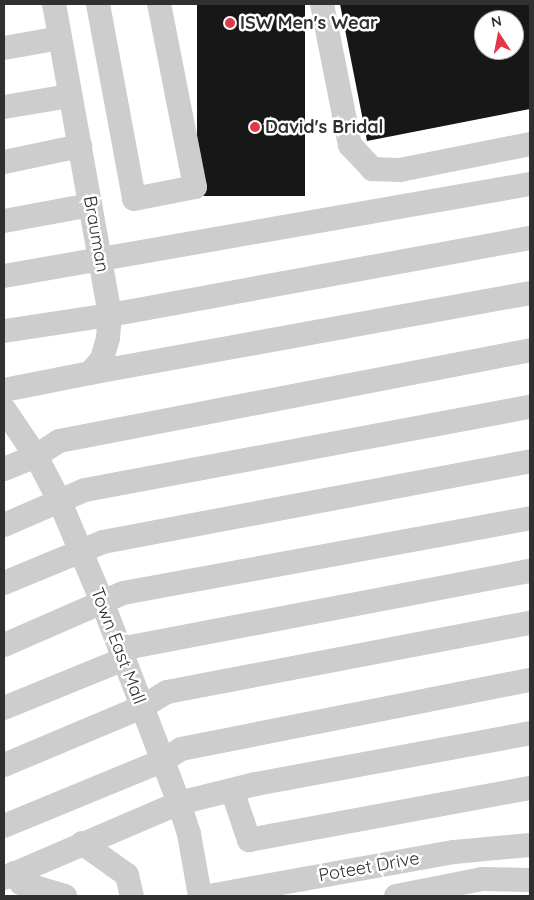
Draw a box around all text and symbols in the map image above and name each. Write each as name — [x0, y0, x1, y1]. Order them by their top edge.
north arrow — [474, 10, 524, 60]
text: N — [490, 11, 503, 31]
place label: ISW Men's Wear — [240, 12, 378, 34]
marker: ISW Men's Wear — [224, 17, 236, 29]
place label: David's Bridal — [265, 116, 383, 138]
marker: David's Bridal — [249, 121, 261, 133]
street label: Brauman — [79, 194, 113, 274]
street label: Town East Mall — [86, 585, 150, 707]
street label: Poteet Drive — [317, 847, 421, 887]

